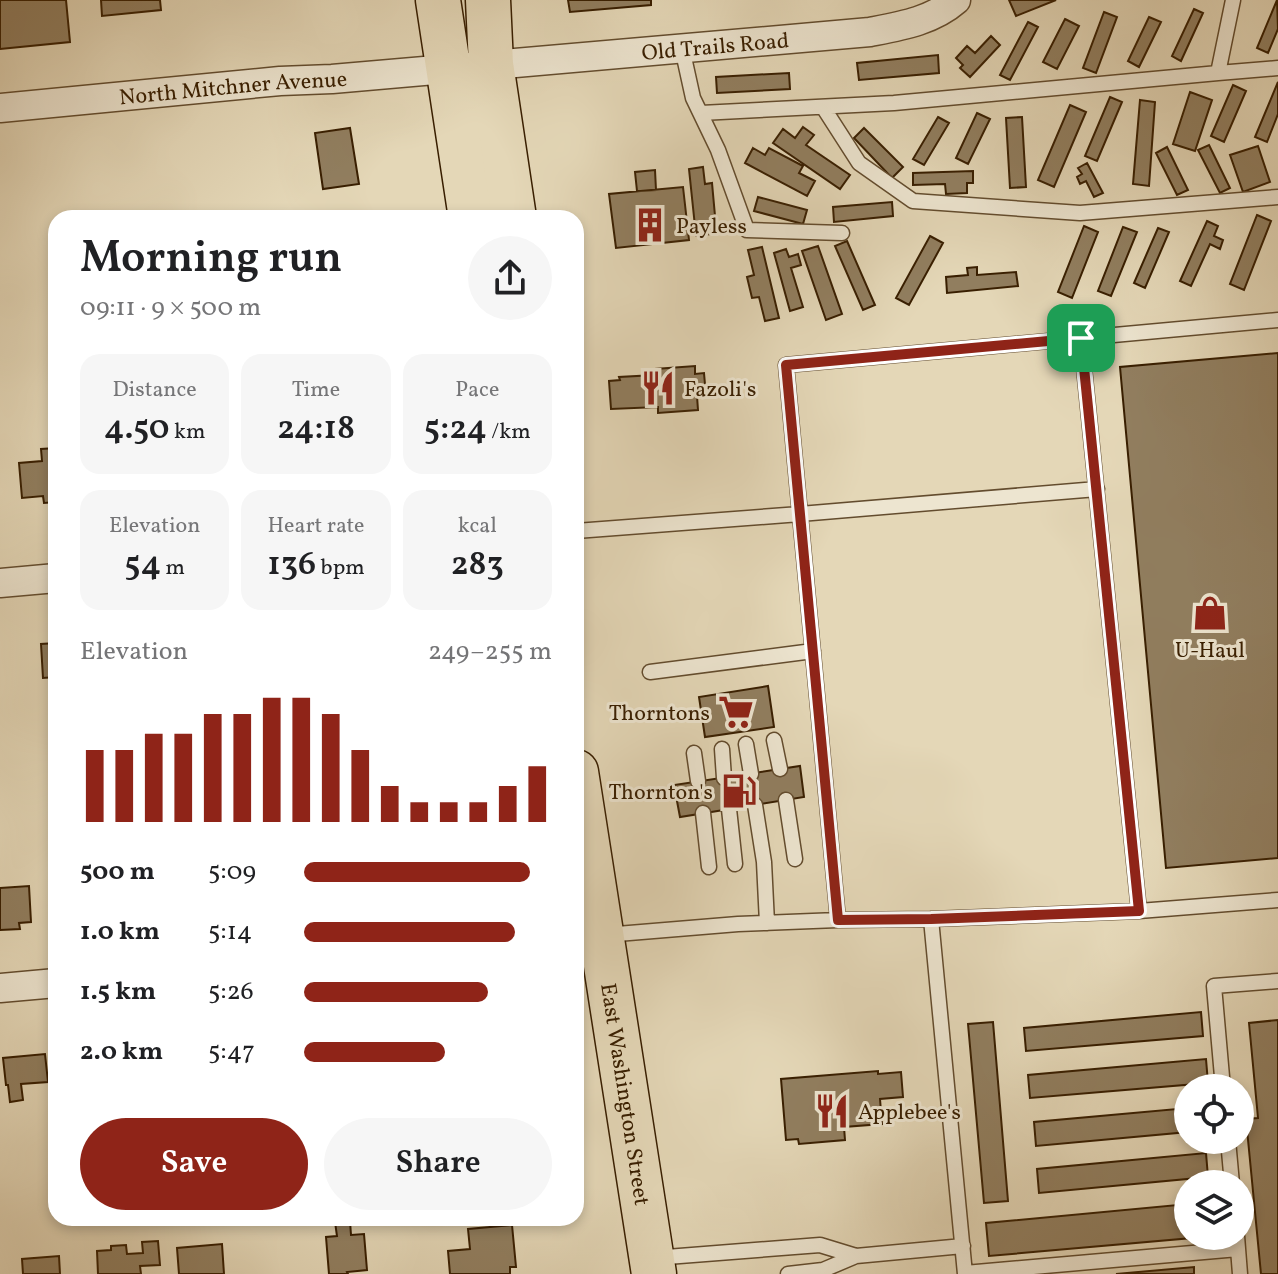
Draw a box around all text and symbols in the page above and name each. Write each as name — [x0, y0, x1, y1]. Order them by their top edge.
street label: Old Trails Road — [640, 26, 790, 70]
street label: North Mitchner Avenue — [118, 65, 349, 114]
building icon: Payless — [631, 206, 669, 244]
place label: Payless — [676, 212, 747, 243]
text: Morning run — [80, 229, 342, 290]
button: share — [468, 236, 552, 320]
text: 09:11 · 9 × 500 m — [80, 290, 261, 326]
pin — [1047, 304, 1115, 372]
icon: arrive — [1059, 316, 1103, 360]
restaurant icon: Fazoli's — [639, 369, 677, 407]
text: Distance — [113, 375, 197, 406]
text: Time — [292, 375, 340, 406]
text: Pace — [455, 375, 499, 406]
place label: Fazoli's — [684, 375, 756, 406]
text: 4.50 — [104, 406, 170, 453]
text: 24:18 — [277, 406, 355, 453]
text: 5:24 — [424, 406, 487, 453]
text: km — [170, 417, 205, 448]
text: /km — [487, 417, 531, 448]
text: Elevation — [109, 511, 200, 542]
text: Heart rate — [267, 511, 365, 542]
text: kcal — [458, 511, 497, 542]
text: 54 — [124, 542, 161, 589]
text: 136 — [267, 542, 316, 589]
text: 283 — [451, 542, 504, 589]
text: m — [161, 553, 185, 584]
text: bpm — [316, 553, 365, 584]
shop icon: U-Haul — [1191, 594, 1229, 632]
text: Elevation — [80, 634, 188, 670]
text: 249–255 m — [428, 634, 552, 670]
place label: U-Haul — [1175, 636, 1245, 667]
supermarket icon: Thorntons — [717, 693, 755, 731]
place label: Thorntons — [609, 699, 710, 730]
fuel station icon: Thornton's — [720, 772, 758, 810]
place label: Thornton's — [608, 778, 713, 809]
text: 500 m — [80, 854, 155, 890]
text: 5:09 — [208, 854, 256, 890]
text: 1.0 km — [80, 914, 160, 950]
text: 5:14 — [208, 914, 252, 950]
text: 1.5 km — [80, 974, 156, 1010]
text: 5:26 — [208, 974, 254, 1010]
street label: East Washington Street — [591, 981, 656, 1208]
text: 2.0 km — [80, 1034, 163, 1070]
text: 5:47 — [208, 1034, 255, 1070]
map controls — [1174, 1074, 1254, 1250]
button: locate — [1174, 1074, 1254, 1154]
restaurant icon: Applebee's — [813, 1092, 851, 1130]
place label: Applebee's — [858, 1098, 961, 1129]
button: Save — [80, 1118, 308, 1210]
button: Share — [324, 1118, 552, 1210]
button: layers — [1174, 1170, 1254, 1250]

